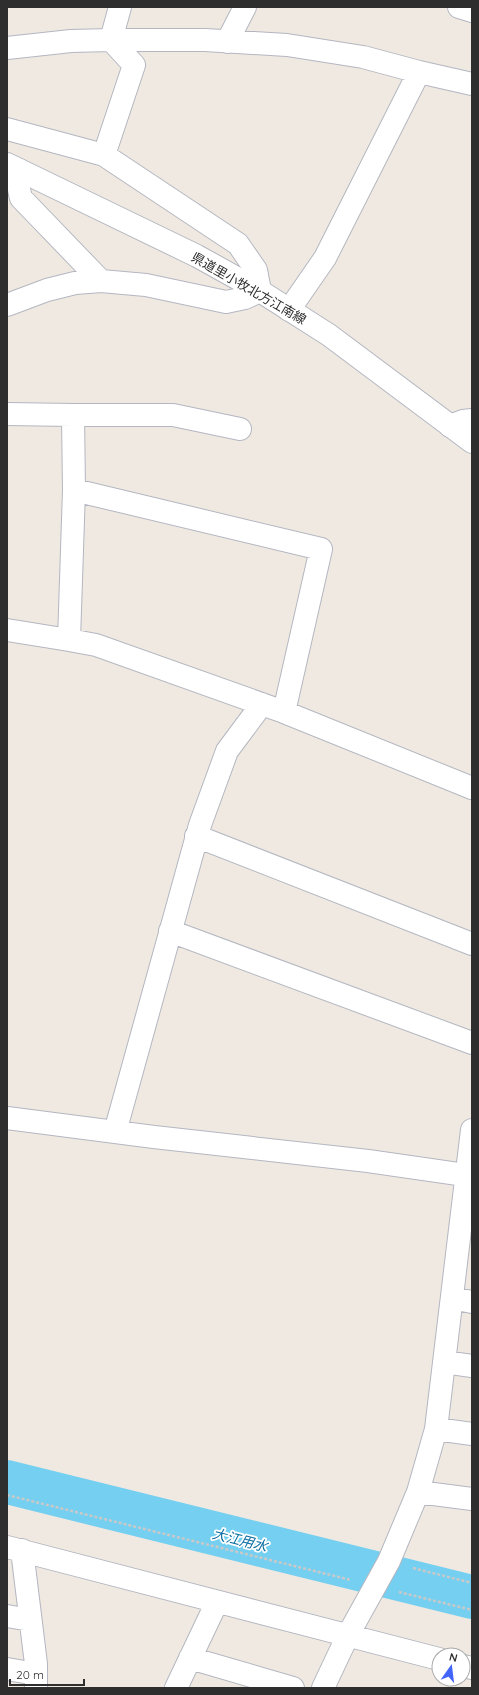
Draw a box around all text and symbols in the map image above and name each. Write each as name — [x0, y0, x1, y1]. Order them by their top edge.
street label: 県道里小牧北方江南線 — [189, 249, 309, 327]
water label: 大江用水 — [211, 1524, 271, 1556]
north arrow — [431, 1647, 471, 1687]
text: N — [448, 1650, 459, 1665]
scale bar — [10, 1661, 84, 1687]
text: 20 m — [16, 1667, 44, 1682]

